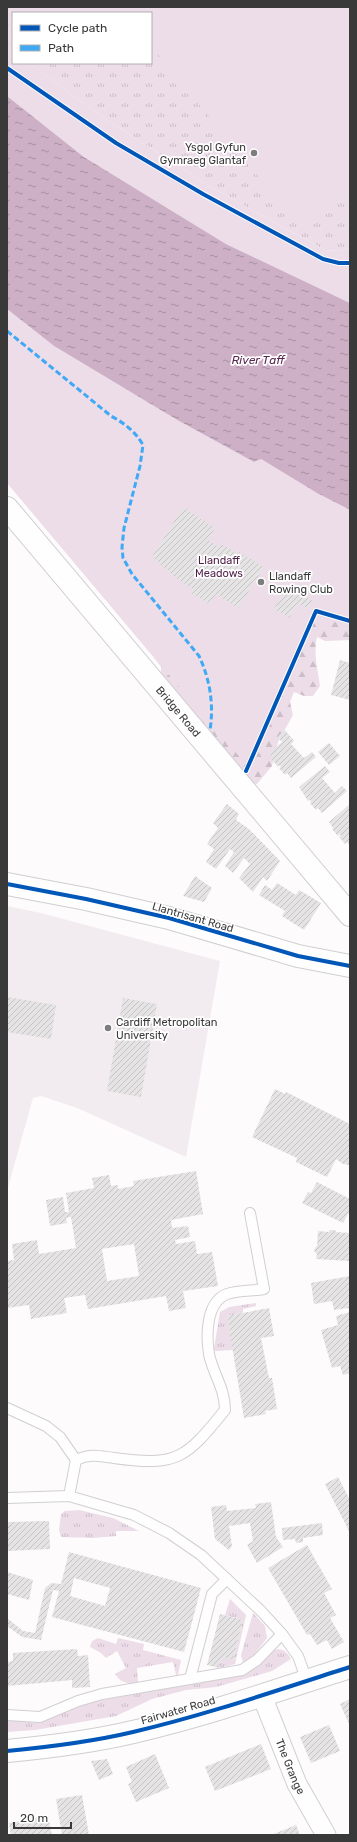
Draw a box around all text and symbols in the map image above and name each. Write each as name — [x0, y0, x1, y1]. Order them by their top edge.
legend — [12, 12, 152, 64]
text: Cycle path — [48, 21, 107, 35]
text: Path — [48, 41, 74, 55]
place label: Ysgol Gyfun Gymraeg Glantaf — [160, 141, 247, 167]
marker: Ysgol Gyfun Gymraeg Glantaf — [249, 148, 259, 158]
water label: River Taff — [231, 353, 286, 367]
park label: Llandaff Meadows — [195, 554, 243, 580]
place label: Llandaff Rowing Club — [269, 570, 333, 596]
marker: Llandaff Rowing Club — [256, 577, 266, 587]
street label: Bridge Road — [153, 684, 203, 740]
street label: Llantrisant Road — [151, 900, 235, 935]
place label: Cardiff Metropolitan University — [116, 1016, 218, 1042]
marker: Cardiff Metropolitan University — [103, 1023, 113, 1033]
street label: Fairwater Road — [139, 1694, 217, 1727]
street label: The Grange — [273, 1737, 308, 1797]
scale bar — [14, 1804, 71, 1830]
text: 20 m — [20, 1811, 48, 1825]

